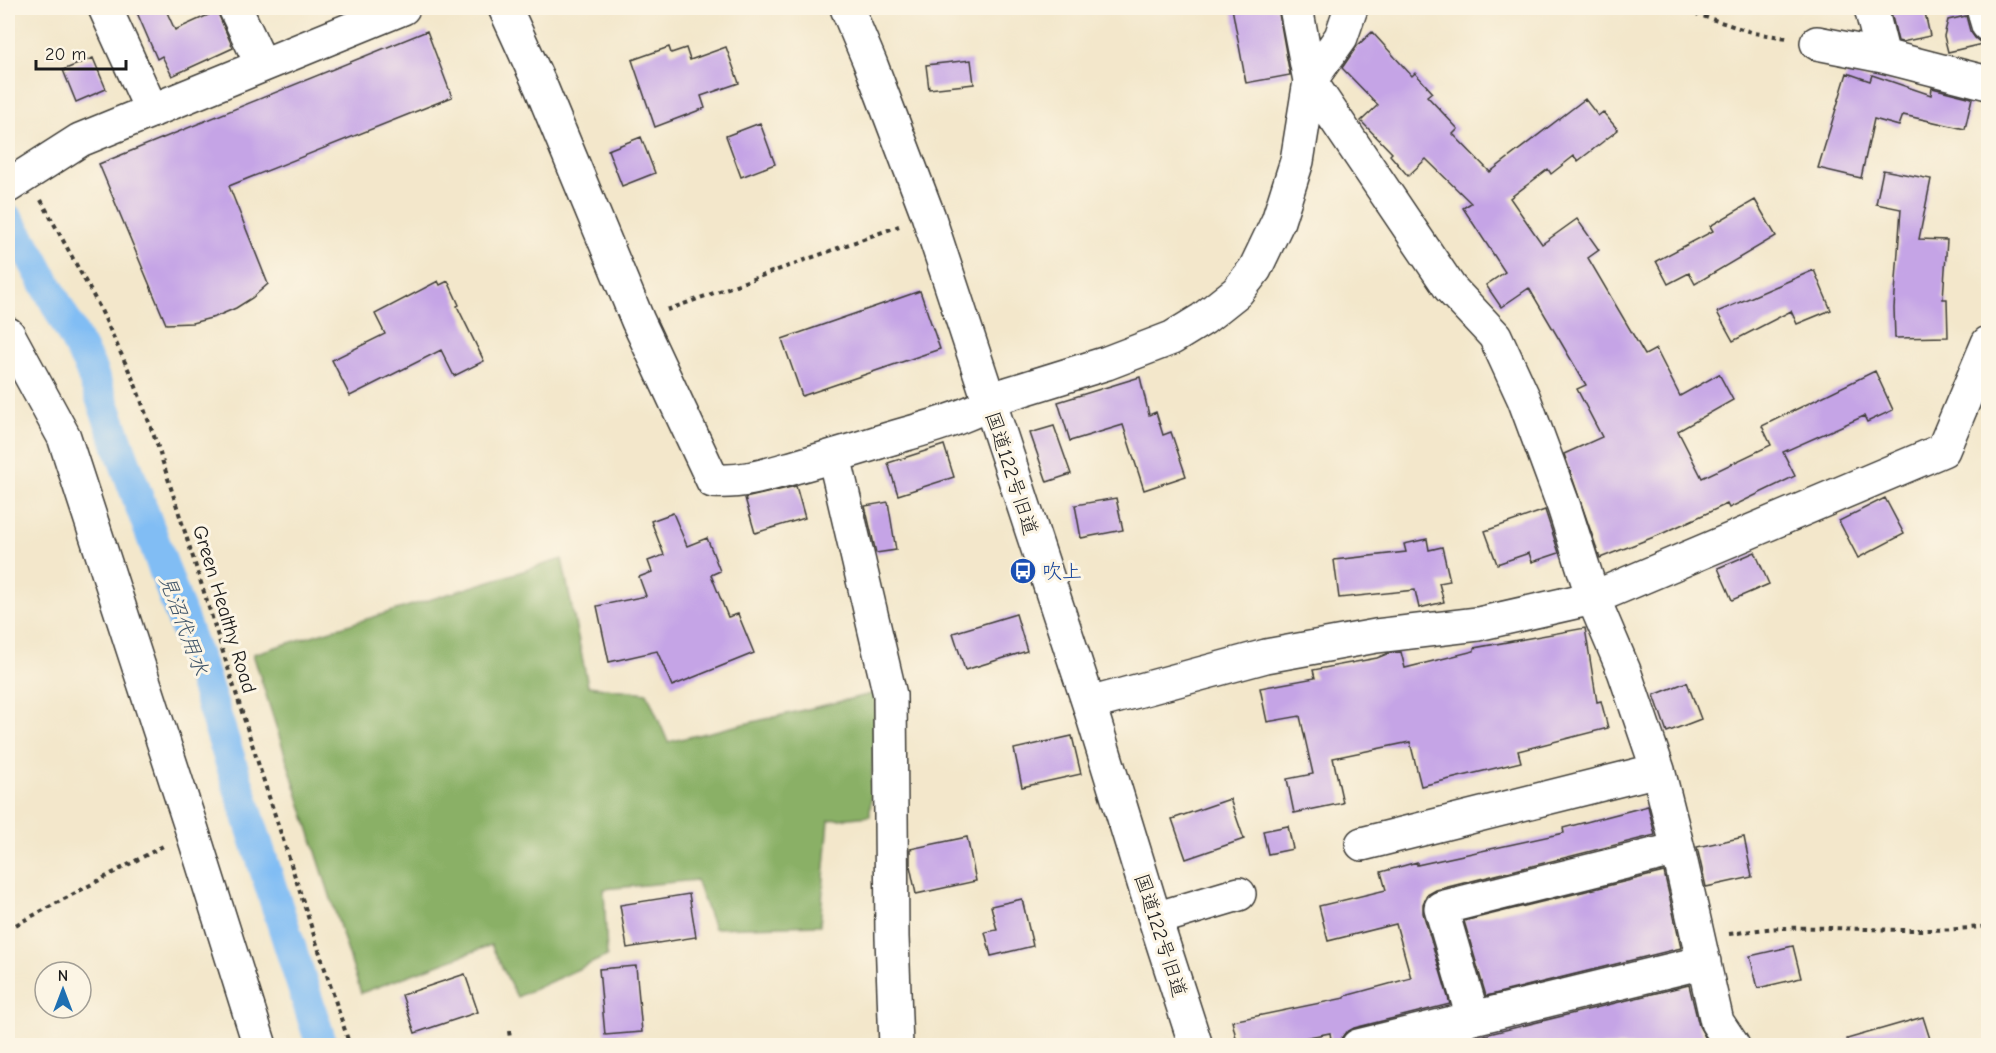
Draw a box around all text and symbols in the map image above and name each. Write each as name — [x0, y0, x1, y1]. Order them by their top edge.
scale bar — [36, 33, 126, 71]
text: 20 m — [45, 44, 86, 65]
street label: 国道122号旧道 — [981, 408, 1042, 538]
street label: Green Healthy Road — [188, 523, 261, 696]
bus stop icon: 吹上 — [1008, 556, 1038, 586]
place label: 吹上 — [1042, 560, 1082, 583]
water label: 見沼代用水 — [155, 572, 213, 678]
street label: 国道122号旧道 — [1130, 870, 1191, 1000]
north arrow — [33, 960, 93, 1020]
text: N — [58, 967, 68, 985]

